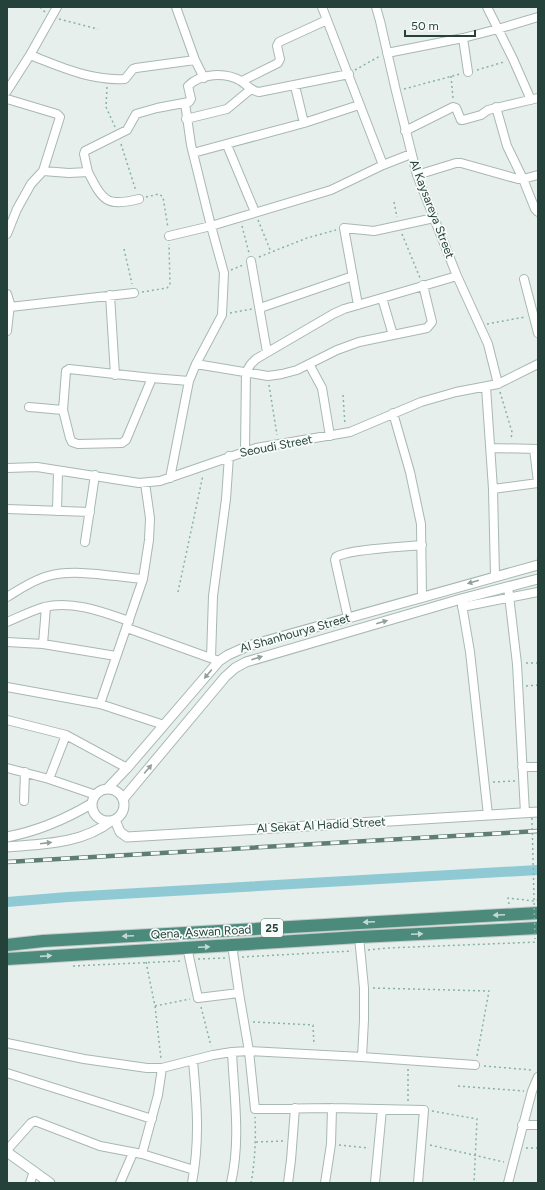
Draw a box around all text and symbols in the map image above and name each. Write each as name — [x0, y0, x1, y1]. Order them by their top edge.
scale bar — [405, 12, 475, 38]
text: 50 m — [411, 19, 439, 33]
street label: Al Kaysareya Street — [407, 158, 457, 261]
street label: Seoudi Street — [238, 432, 314, 460]
one-way arrow — [467, 579, 479, 585]
street label: Al Shanhourya Street — [238, 610, 352, 655]
one-way arrow — [376, 619, 388, 625]
one-way arrow — [251, 655, 263, 661]
one-way arrow — [204, 669, 213, 679]
one-way arrow — [143, 764, 152, 775]
street label: Al Sekat Al Hadid Street — [256, 815, 386, 835]
one-way arrow — [40, 840, 52, 846]
one-way arrow — [492, 912, 505, 918]
one-way arrow — [363, 918, 375, 925]
road number: 25 — [261, 919, 283, 937]
street label: Qena, Aswan Road — [150, 922, 252, 942]
one-way arrow — [411, 931, 423, 938]
one-way arrow — [122, 933, 134, 940]
one-way arrow — [198, 943, 210, 950]
one-way arrow — [40, 953, 52, 960]

